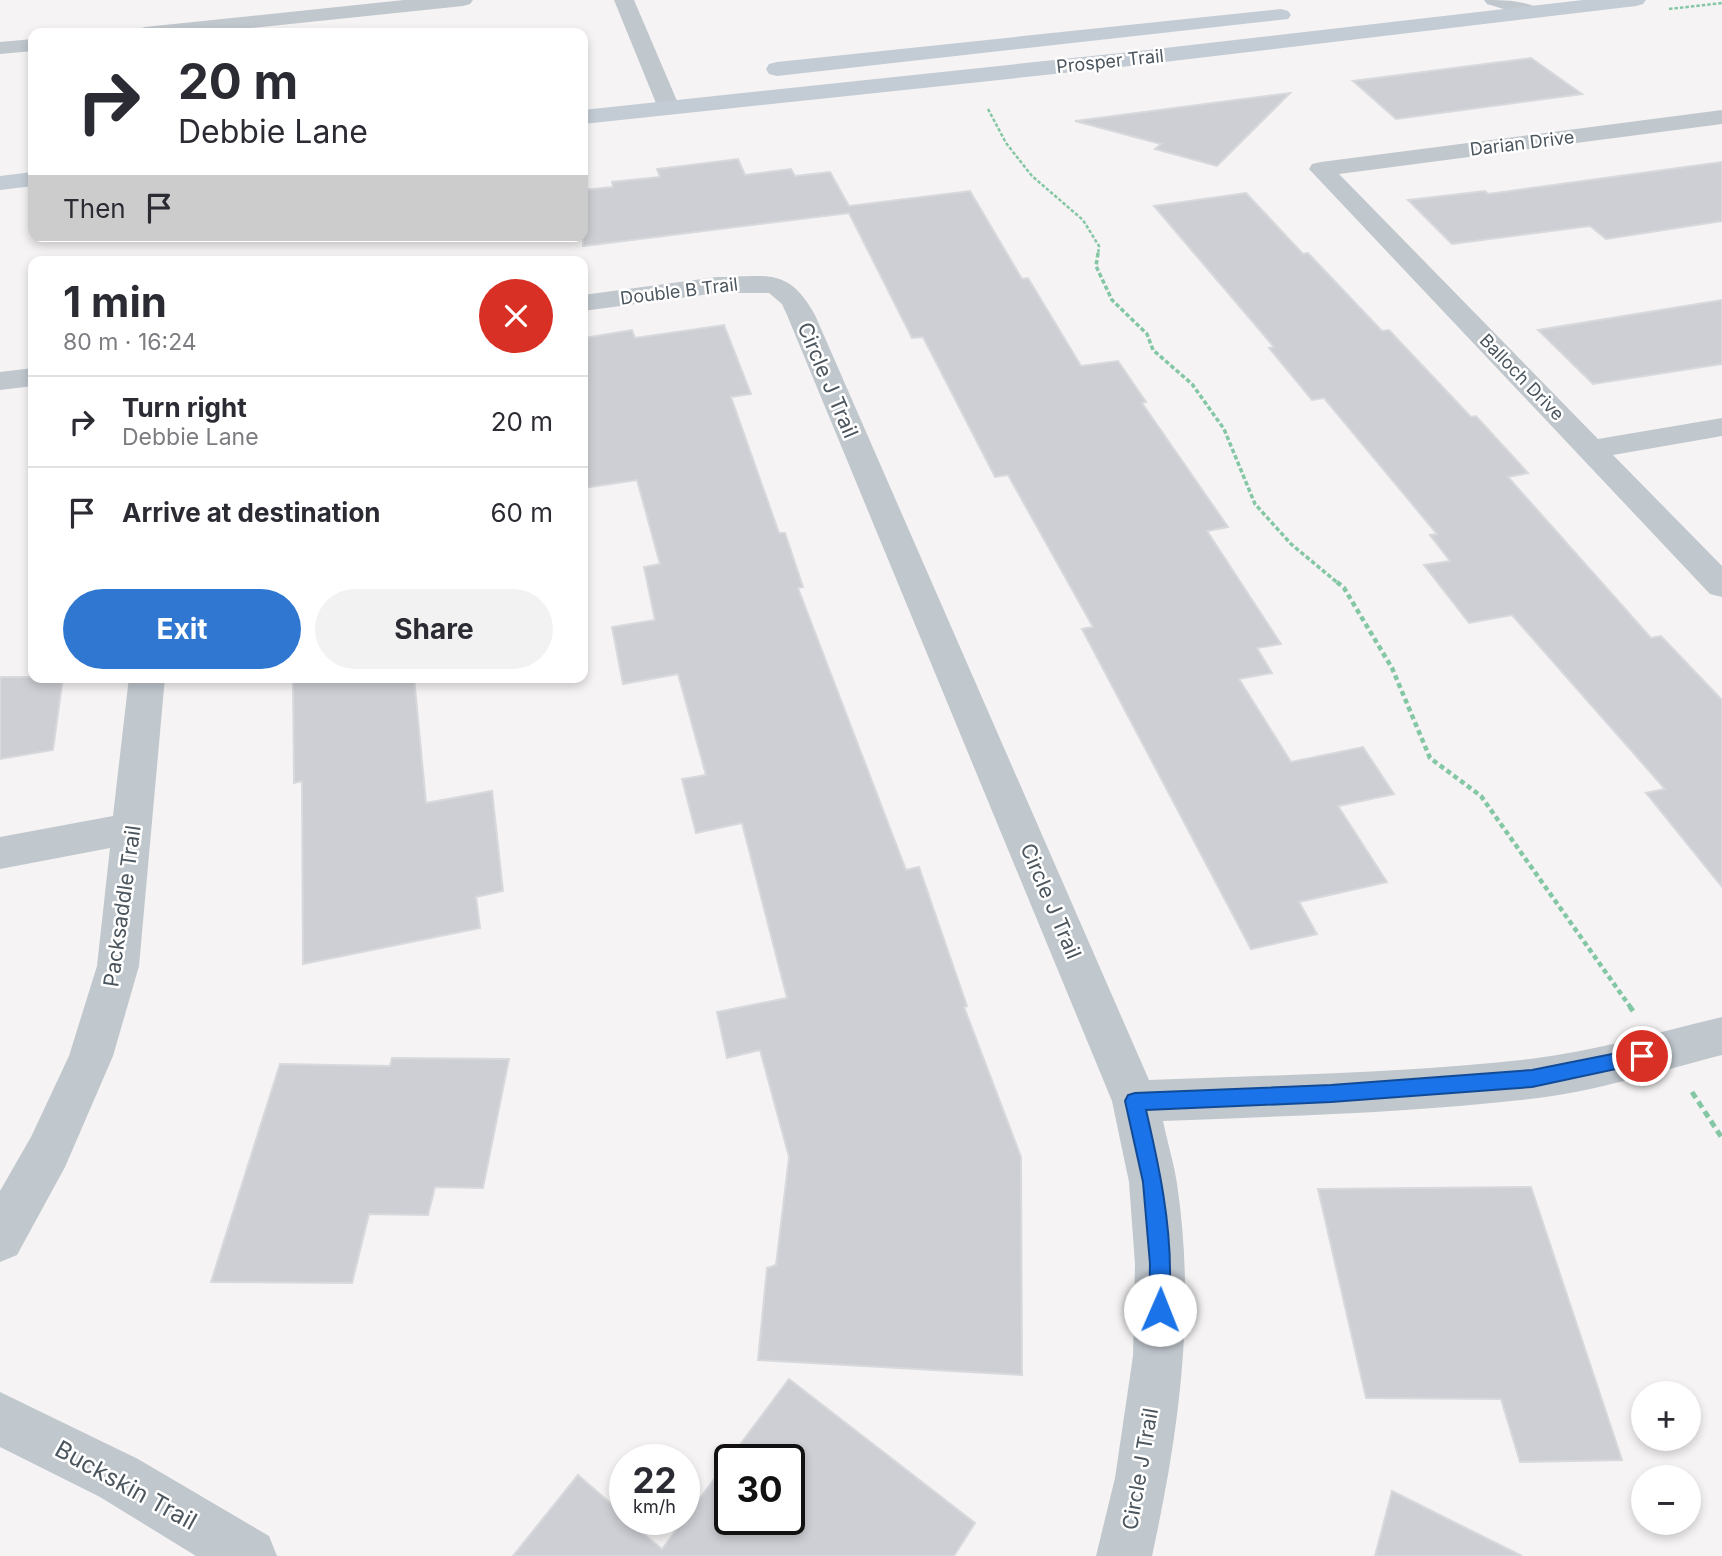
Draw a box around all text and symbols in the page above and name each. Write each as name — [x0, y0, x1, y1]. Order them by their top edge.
street label: Prosper Trail — [1055, 45, 1165, 77]
text: 20 m — [178, 52, 298, 111]
icon: right — [63, 56, 154, 147]
text: Debbie Lane — [178, 112, 368, 151]
street label: Darian Drive — [1469, 126, 1575, 160]
icon: arrive — [140, 189, 178, 227]
text: Then — [63, 193, 126, 224]
street label: Double B Trail — [619, 273, 739, 309]
text: 1 min — [63, 276, 167, 327]
button: close — [479, 279, 553, 353]
street label: Circle J Trail — [792, 318, 864, 442]
text: 80 m · 16:24 — [63, 328, 197, 356]
street label: Balloch Drive — [1476, 329, 1568, 425]
text: Turn right — [122, 392, 247, 423]
icon: right — [63, 403, 101, 441]
text: 20 m — [491, 406, 553, 437]
text: Debbie Lane — [122, 423, 259, 451]
icon: arrive — [63, 494, 101, 532]
text: Arrive at destination — [122, 497, 381, 528]
text: 60 m — [490, 497, 553, 528]
button: Exit — [63, 589, 301, 669]
button: Share — [315, 589, 553, 669]
street label: Packsaddle Trail — [98, 824, 146, 988]
street label: Circle J Trail — [1015, 839, 1087, 963]
pin — [1612, 1026, 1672, 1086]
icon: arrive — [1623, 1037, 1661, 1075]
position arrow — [1123, 1273, 1197, 1347]
map controls — [1631, 1381, 1701, 1535]
button: + — [1631, 1381, 1701, 1451]
street label: Circle J Trail — [1117, 1406, 1163, 1532]
street label: Buckskin Trail — [50, 1434, 202, 1536]
speed limit sign: 30 — [714, 1444, 805, 1535]
text: 22 — [632, 1459, 677, 1501]
button: − — [1631, 1465, 1701, 1535]
text: km/h — [633, 1496, 676, 1517]

